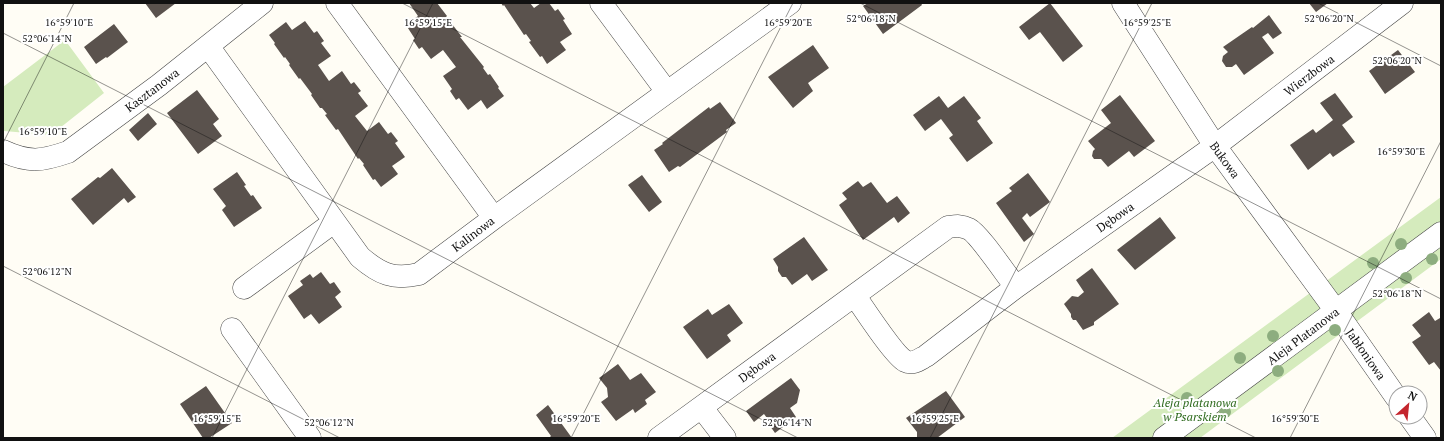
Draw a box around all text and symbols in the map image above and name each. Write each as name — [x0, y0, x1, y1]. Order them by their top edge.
text: 52°06'18"N — [846, 12, 896, 25]
text: 52°06'20"N — [1304, 12, 1354, 25]
text: 16°59'10"E — [45, 16, 93, 29]
text: 16°59'15"E — [404, 16, 452, 29]
text: 16°59'20"E — [764, 16, 812, 29]
text: 16°59'25"E — [1123, 16, 1171, 29]
text: 52°06'14"N — [22, 32, 72, 45]
street label: Wierzbowa — [1281, 51, 1337, 99]
text: 52°06'20"N — [1372, 54, 1422, 67]
street label: Kasztanowa — [122, 65, 182, 115]
text: 16°59'10"E — [19, 125, 67, 138]
street label: Bukowa — [1207, 139, 1243, 181]
text: 16°59'30"E — [1377, 145, 1425, 158]
street label: Dębowa — [1093, 199, 1137, 235]
street label: Kalinowa — [449, 213, 497, 255]
text: 52°06'12"N — [22, 265, 72, 278]
text: 52°06'18"N — [1372, 287, 1422, 300]
street label: Aleja Platanowa — [1264, 304, 1342, 368]
street label: Jabłoniowa — [1343, 325, 1389, 383]
street label: Dębowa — [735, 348, 779, 386]
north arrow — [1388, 385, 1428, 425]
text: N — [1406, 388, 1420, 405]
park label: Aleja platanowa w Psarskiem — [1152, 395, 1237, 424]
text: 16°59'15"E — [193, 412, 241, 425]
text: 16°59'20"E — [552, 412, 600, 425]
text: 16°59'25"E — [911, 412, 959, 425]
text: 16°59'30"E — [1271, 412, 1319, 425]
text: 52°06'12"N — [304, 416, 354, 429]
text: 52°06'14"N — [762, 416, 812, 429]

